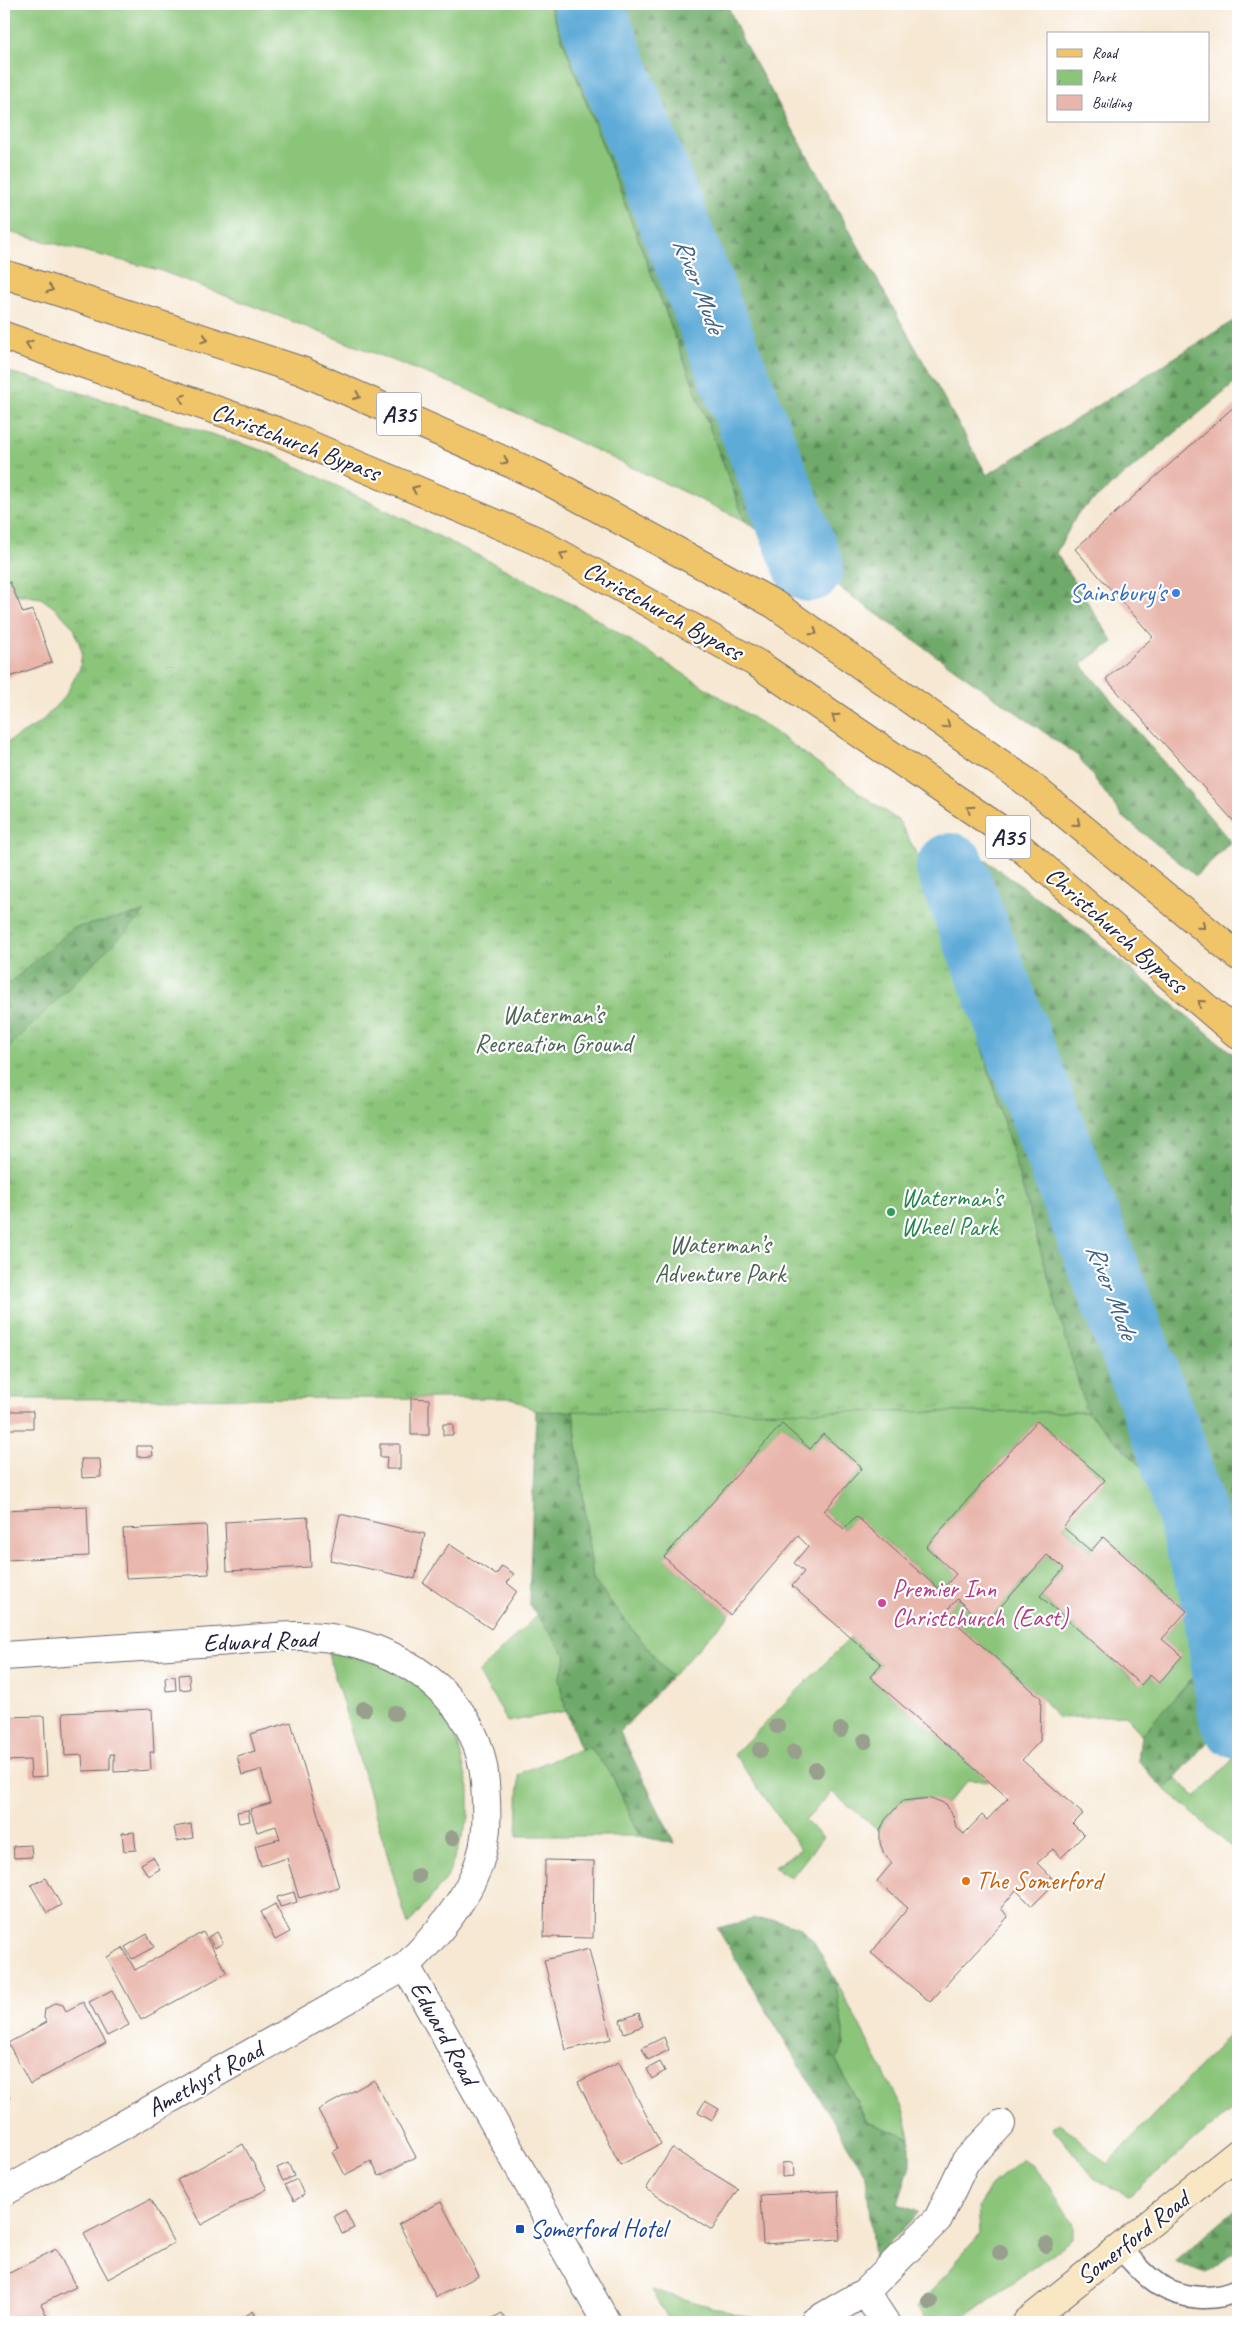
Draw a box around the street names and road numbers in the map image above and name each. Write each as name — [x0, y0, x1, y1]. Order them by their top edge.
road number: A35 — [376, 392, 422, 436]
street label: Christchurch Bypass — [207, 395, 387, 490]
street label: Christchurch Bypass — [578, 554, 750, 669]
road number: A35 — [986, 816, 1030, 859]
street label: Christchurch Bypass — [1039, 860, 1195, 1002]
street label: Edward Road — [203, 1623, 322, 1659]
street label: Edward Road — [402, 1975, 488, 2094]
street label: Amethyst Road — [141, 2032, 272, 2124]
street label: Somerford Road — [1070, 2182, 1198, 2292]

